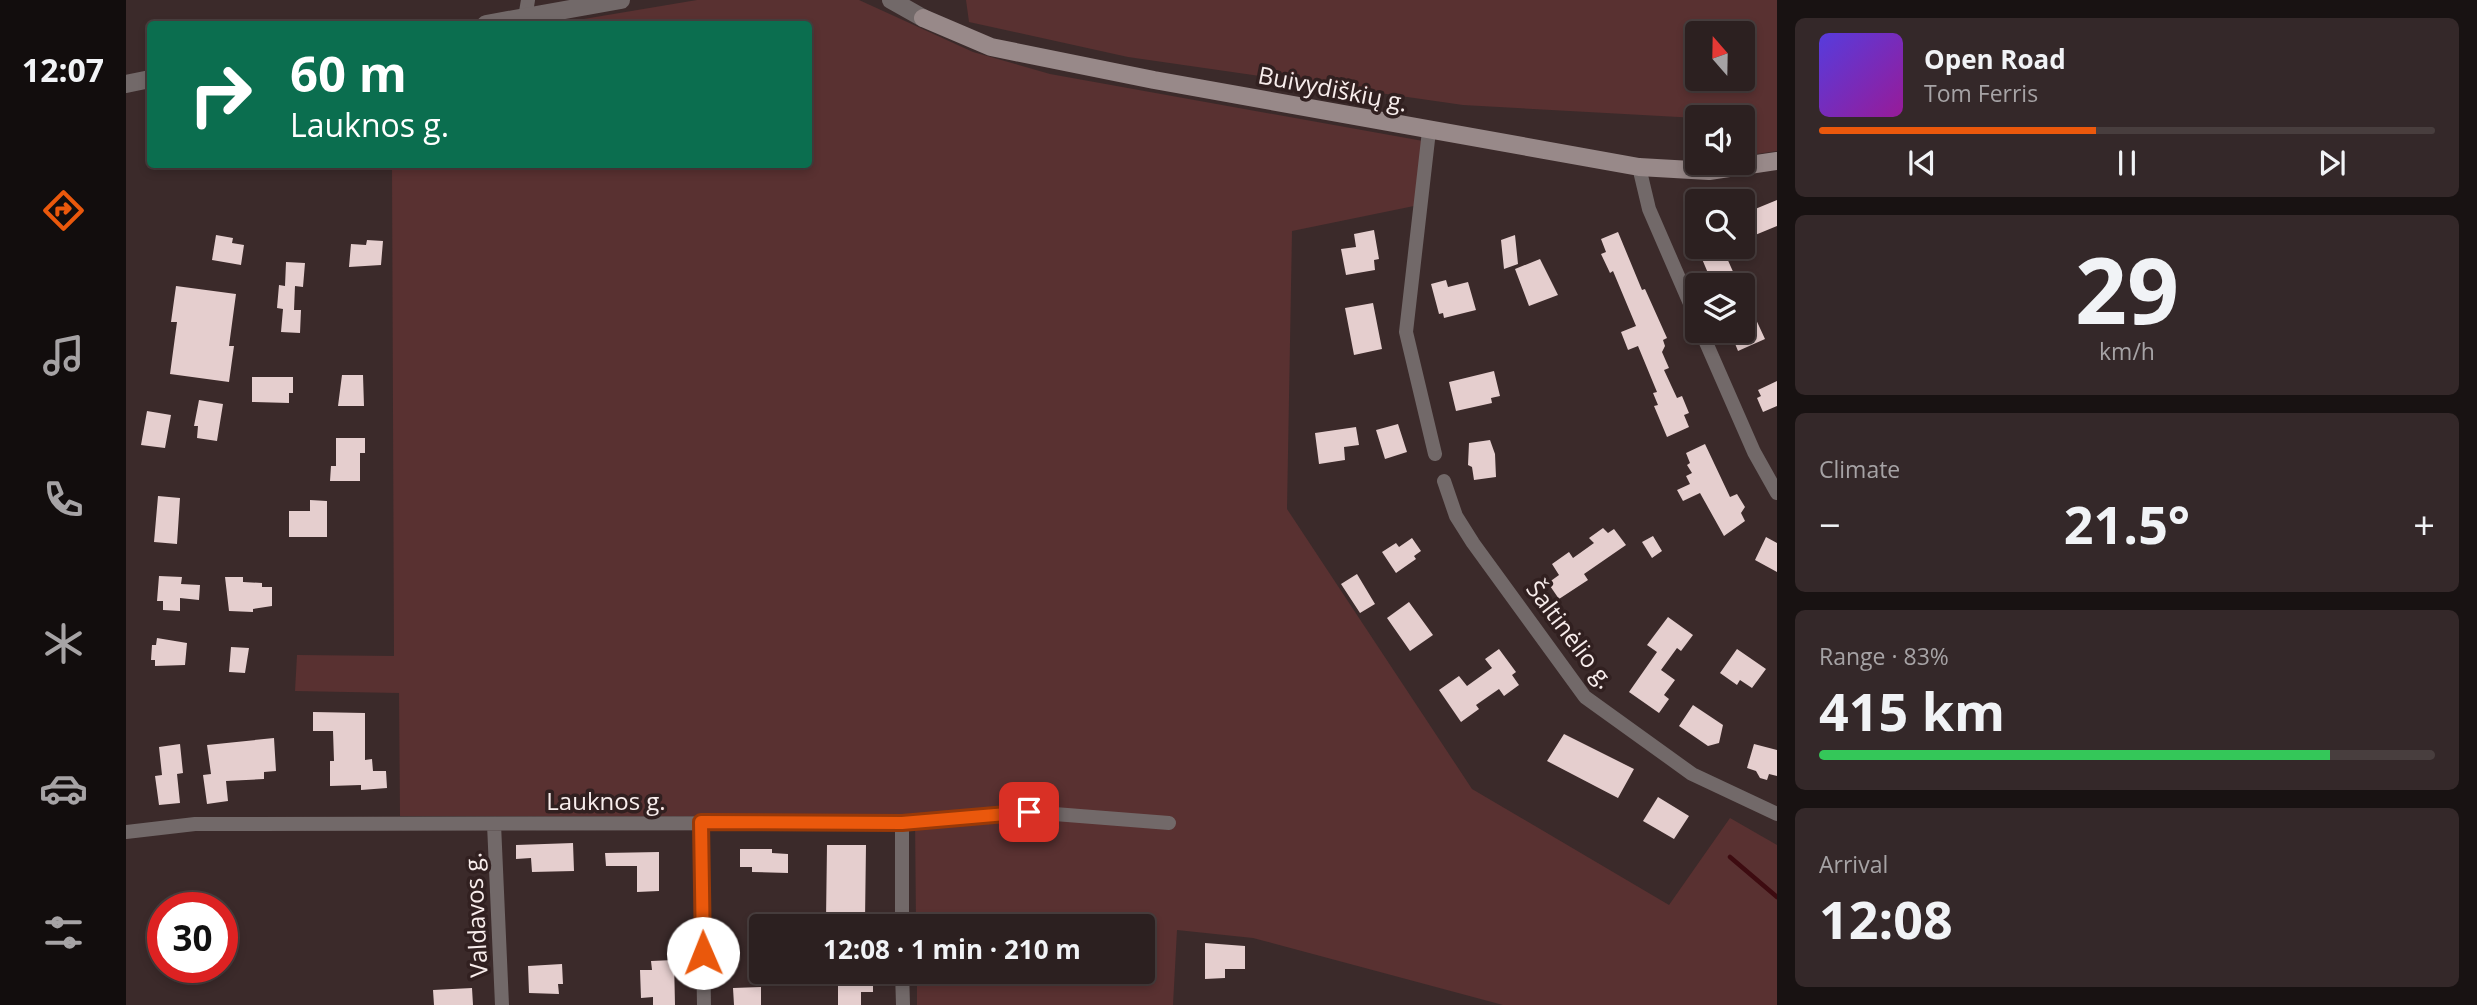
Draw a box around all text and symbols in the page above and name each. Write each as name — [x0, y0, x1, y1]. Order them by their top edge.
north arrow — [1685, 21, 1755, 91]
map controls — [1685, 21, 1755, 343]
text: 60 m — [290, 40, 407, 106]
text: Open Road — [1924, 41, 2066, 77]
text: 12:07 — [22, 48, 104, 91]
icon: right — [175, 49, 266, 140]
street label: Buivydiškių g. — [1256, 57, 1410, 119]
text: Tom Ferris — [1924, 77, 2038, 109]
text: Lauknos g. — [290, 103, 449, 146]
button: sound — [1685, 105, 1755, 175]
icon: previous — [1903, 144, 1941, 182]
icon: pause — [2108, 144, 2146, 182]
icon: next — [2313, 144, 2351, 182]
icon: directions — [39, 186, 88, 235]
button: search — [1685, 189, 1755, 259]
text: 29 — [2075, 227, 2179, 351]
button: layers — [1685, 273, 1755, 343]
icon: music — [39, 331, 88, 380]
text: km/h — [2099, 335, 2155, 367]
text: Climate — [1819, 453, 1900, 485]
icon: phone — [39, 475, 88, 524]
text: 21.5° — [2064, 488, 2190, 559]
text: − — [1819, 498, 1841, 550]
text: + — [2413, 498, 2435, 550]
street label: Šaltinėlio g. — [1519, 573, 1623, 695]
icon: climate — [39, 619, 88, 668]
text: Range · 83% — [1819, 640, 1949, 672]
text: 415 km — [1819, 675, 2005, 746]
icon: car — [39, 764, 88, 813]
pin — [999, 782, 1059, 842]
street label: Lauknos g. — [546, 784, 666, 817]
icon: arrive — [1010, 793, 1048, 831]
text: Arrival — [1819, 848, 1888, 880]
street label: Valdavos g. — [455, 852, 495, 978]
text: 12:08 — [1819, 883, 1953, 954]
speed limit sign: 30 — [147, 892, 238, 983]
icon: filters — [39, 908, 88, 957]
position arrow — [666, 916, 740, 990]
text: 12:08 · 1 min · 210 m — [823, 931, 1081, 967]

